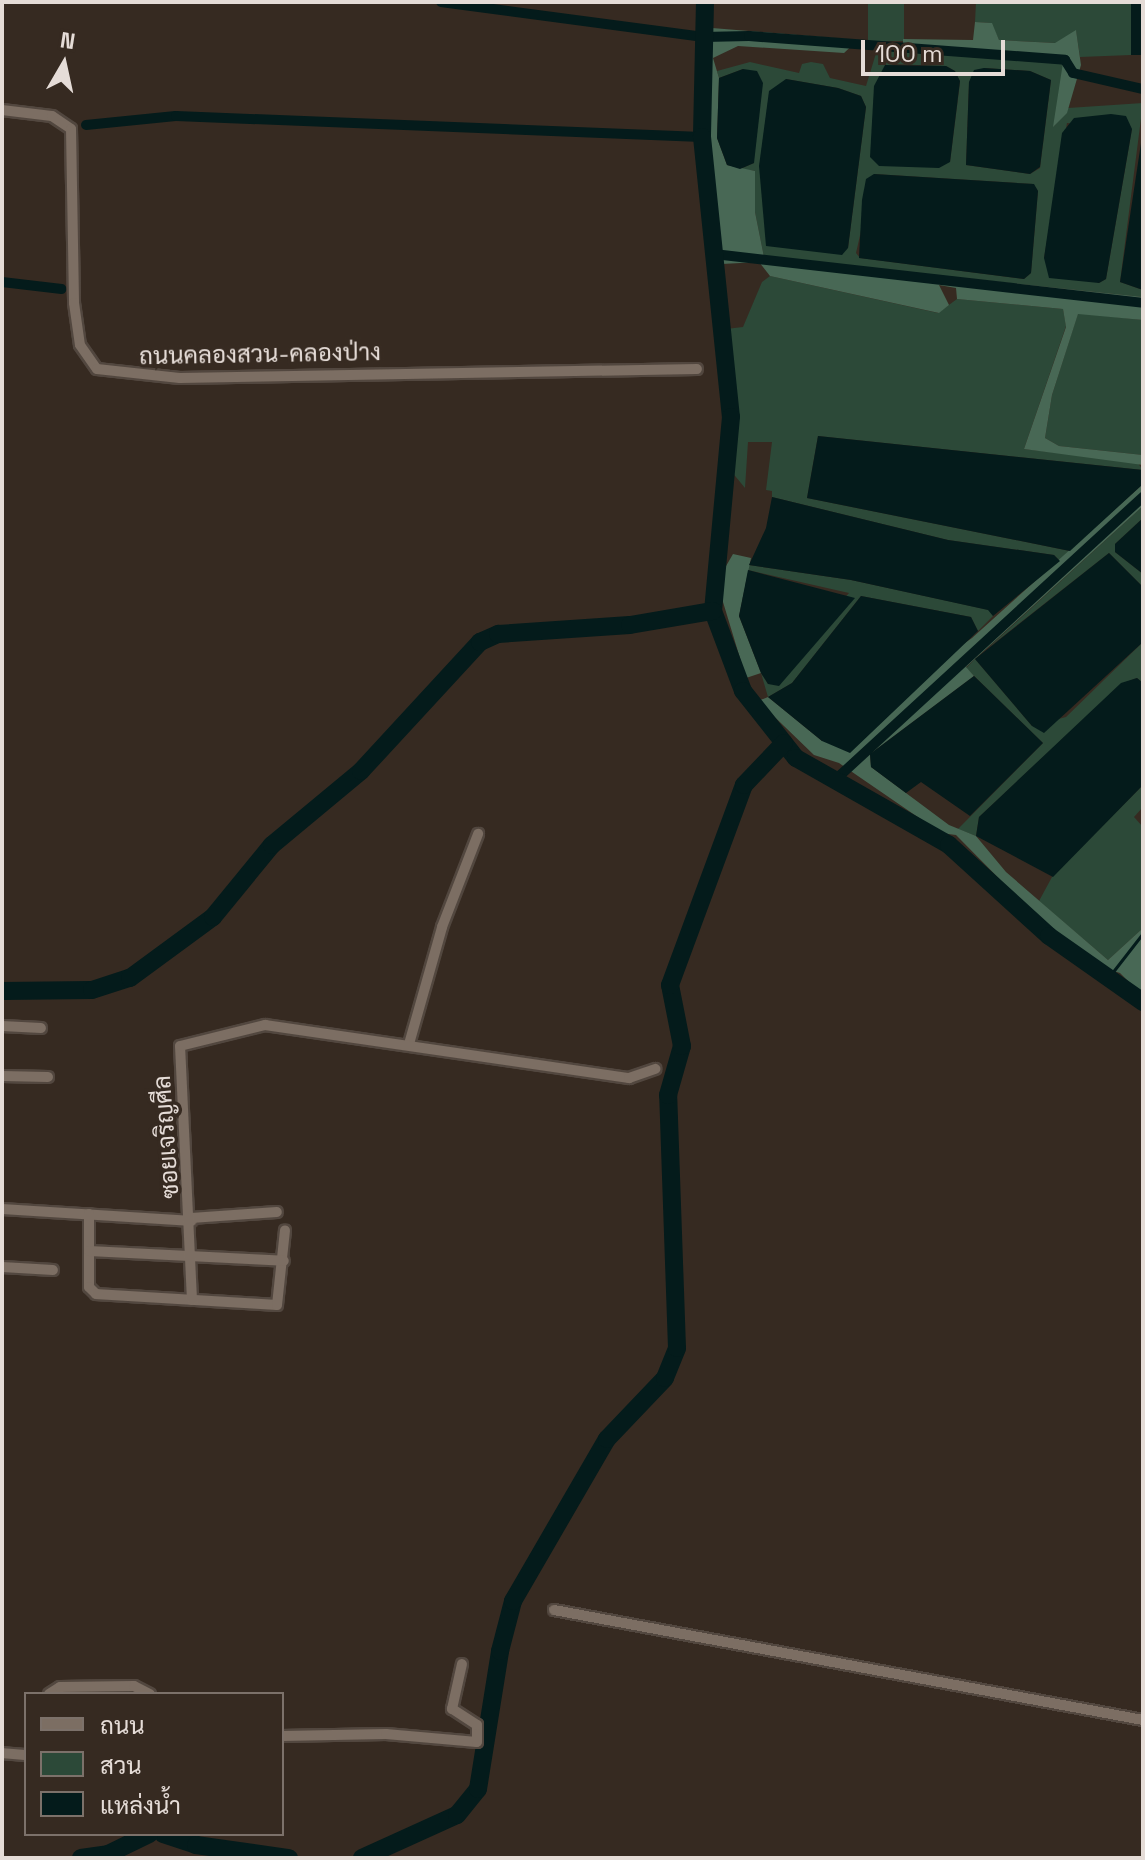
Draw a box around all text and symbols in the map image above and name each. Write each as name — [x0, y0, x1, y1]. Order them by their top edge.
north arrow — [24, 24, 104, 104]
scale bar — [865, 24, 1009, 74]
text: N — [58, 25, 77, 55]
text: 100 m — [875, 38, 943, 69]
street label: ถนนคลองสวน-คลองป่าง — [139, 337, 381, 371]
street label: ซอยเจริญศีล — [147, 1075, 185, 1199]
legend — [24, 1692, 284, 1836]
text: ถนน — [100, 1710, 145, 1741]
text: สวน — [100, 1750, 142, 1781]
text: แหล่งน้ำ — [100, 1790, 181, 1821]

